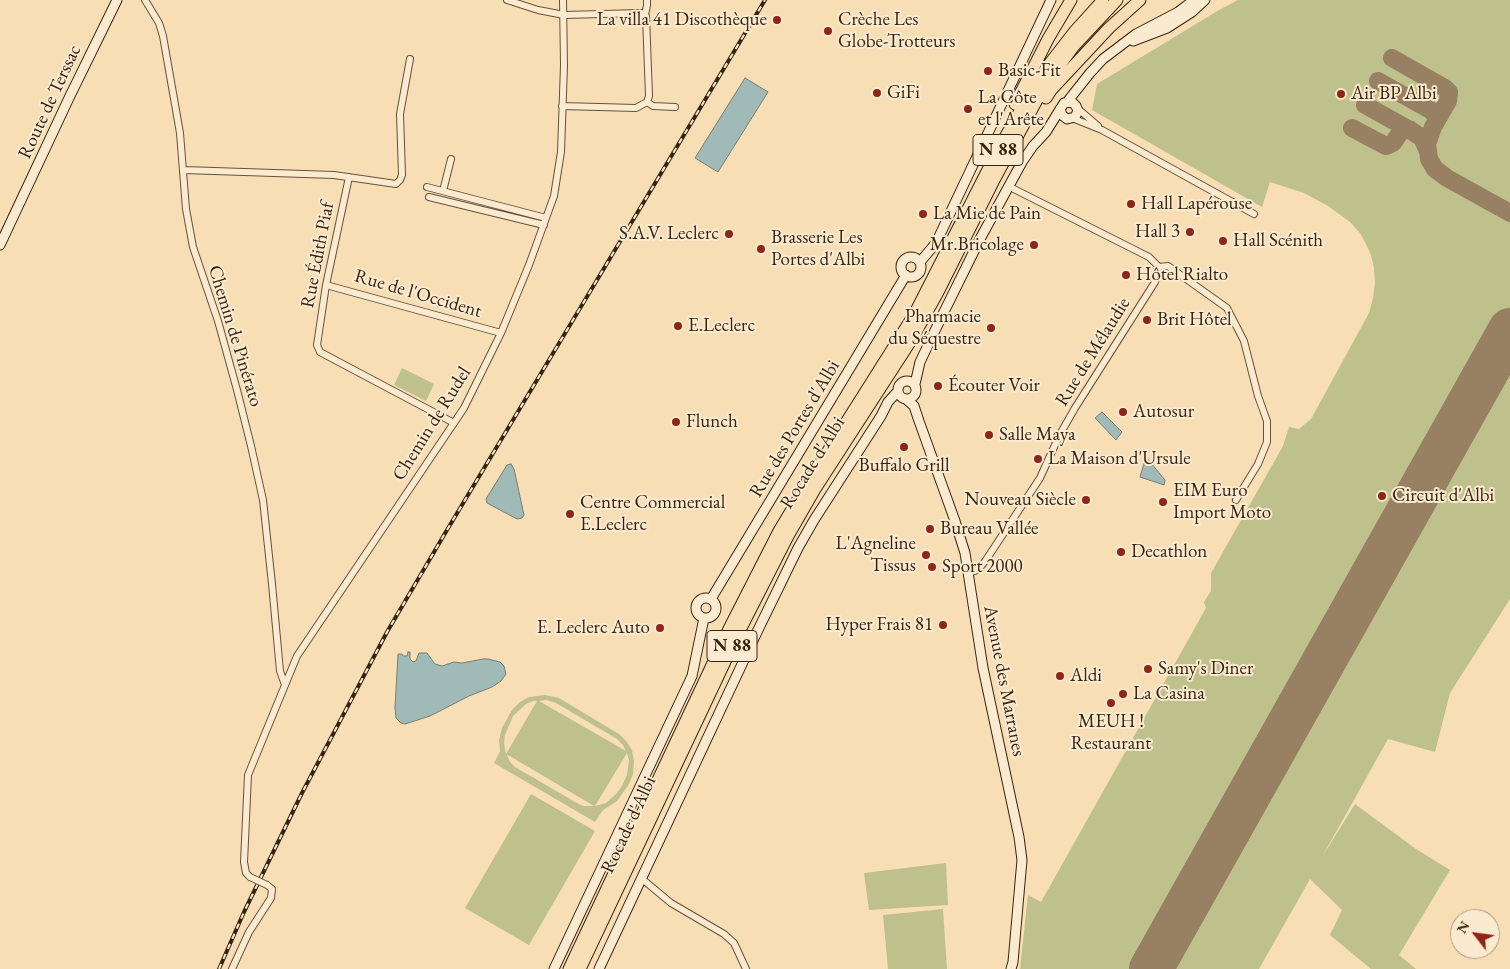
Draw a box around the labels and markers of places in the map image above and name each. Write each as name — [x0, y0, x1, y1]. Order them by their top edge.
place label: La villa 41 Discothèque — [597, 9, 767, 31]
place label: Crèche Les Globe-Trotteurs — [838, 9, 955, 53]
marker: La villa 41 Discothèque — [771, 14, 783, 26]
marker: Crèche Les Globe-Trotteurs — [822, 25, 834, 37]
place label: Basic-Fit — [998, 60, 1061, 82]
marker: Basic-Fit — [982, 65, 994, 77]
place label: GiFi — [887, 82, 920, 104]
place label: Air BP Albi — [1351, 83, 1437, 105]
marker: GiFi — [871, 87, 883, 99]
place label: La Côte et l'Arête — [978, 87, 1044, 131]
marker: Air BP Albi — [1335, 88, 1347, 100]
marker: La Côte et l'Arête — [962, 103, 974, 115]
place label: Hall Lapérouse — [1141, 193, 1252, 215]
marker: Hall Lapérouse — [1125, 198, 1137, 210]
place label: La Mie de Pain — [933, 203, 1041, 225]
marker: La Mie de Pain — [917, 208, 929, 220]
place label: Hall 3 — [1135, 221, 1180, 243]
place label: S.A.V. Leclerc — [619, 223, 719, 245]
marker: Hall 3 — [1184, 226, 1196, 238]
place label: Brasserie Les Portes d'Albi — [771, 227, 865, 271]
marker: S.A.V. Leclerc — [723, 228, 735, 240]
place label: Hall Scénith — [1233, 230, 1323, 252]
place label: Mr.Bricolage — [930, 234, 1024, 256]
marker: Hall Scénith — [1217, 235, 1229, 247]
marker: Mr.Bricolage — [1028, 239, 1040, 251]
marker: Brasserie Les Portes d'Albi — [755, 243, 767, 255]
place label: Hôtel Rialto — [1136, 264, 1228, 286]
marker: Hôtel Rialto — [1120, 269, 1132, 281]
place label: Pharmacie du Séquestre — [888, 306, 981, 350]
place label: Brit Hôtel — [1157, 309, 1232, 331]
marker: Brit Hôtel — [1141, 314, 1153, 326]
place label: E.Leclerc — [688, 315, 755, 337]
marker: E.Leclerc — [672, 320, 684, 332]
marker: Pharmacie du Séquestre — [985, 322, 997, 334]
place label: Écouter Voir — [948, 375, 1040, 397]
marker: Écouter Voir — [932, 380, 944, 392]
place label: Autosur — [1133, 401, 1194, 423]
marker: Autosur — [1117, 406, 1129, 418]
place label: Flunch — [686, 411, 738, 433]
marker: Flunch — [670, 416, 682, 428]
place label: Salle Maya — [999, 424, 1075, 446]
marker: Salle Maya — [983, 429, 995, 441]
marker: Buffalo Grill — [898, 441, 910, 453]
place label: La Maison d'Ursule — [1048, 448, 1191, 470]
marker: La Maison d'Ursule — [1032, 453, 1044, 465]
place label: Buffalo Grill — [859, 455, 949, 477]
place label: EIM Euro Import Moto — [1173, 480, 1271, 524]
place label: Circuit d'Albi — [1392, 485, 1494, 507]
place label: Nouveau Siècle — [964, 489, 1076, 511]
marker: Circuit d'Albi — [1376, 490, 1388, 502]
place label: Centre Commercial E.Leclerc — [580, 492, 725, 536]
marker: Nouveau Siècle — [1080, 494, 1092, 506]
marker: EIM Euro Import Moto — [1157, 496, 1169, 508]
marker: Centre Commercial E.Leclerc — [564, 508, 576, 520]
place label: Bureau Vallée — [940, 518, 1039, 540]
marker: Bureau Vallée — [924, 523, 936, 535]
place label: L'Agneline Tissus — [836, 533, 916, 577]
place label: Decathlon — [1131, 541, 1207, 563]
marker: Decathlon — [1115, 546, 1127, 558]
marker: L'Agneline Tissus — [920, 549, 932, 561]
place label: Sport 2000 — [942, 556, 1023, 578]
marker: Sport 2000 — [926, 561, 938, 573]
place label: Hyper Frais 81 — [825, 614, 933, 636]
place label: E. Leclerc Auto — [537, 617, 650, 639]
marker: Hyper Frais 81 — [937, 619, 949, 631]
marker: E. Leclerc Auto — [654, 622, 666, 634]
place label: Samy's Diner — [1158, 658, 1253, 680]
marker: Samy's Diner — [1142, 663, 1154, 675]
place label: Aldi — [1070, 665, 1102, 687]
marker: Aldi — [1054, 670, 1066, 682]
place label: La Casina — [1133, 683, 1205, 705]
marker: La Casina — [1117, 688, 1129, 700]
marker: MEUH ! Restaurant — [1105, 697, 1117, 709]
place label: MEUH ! Restaurant — [1071, 711, 1151, 755]

